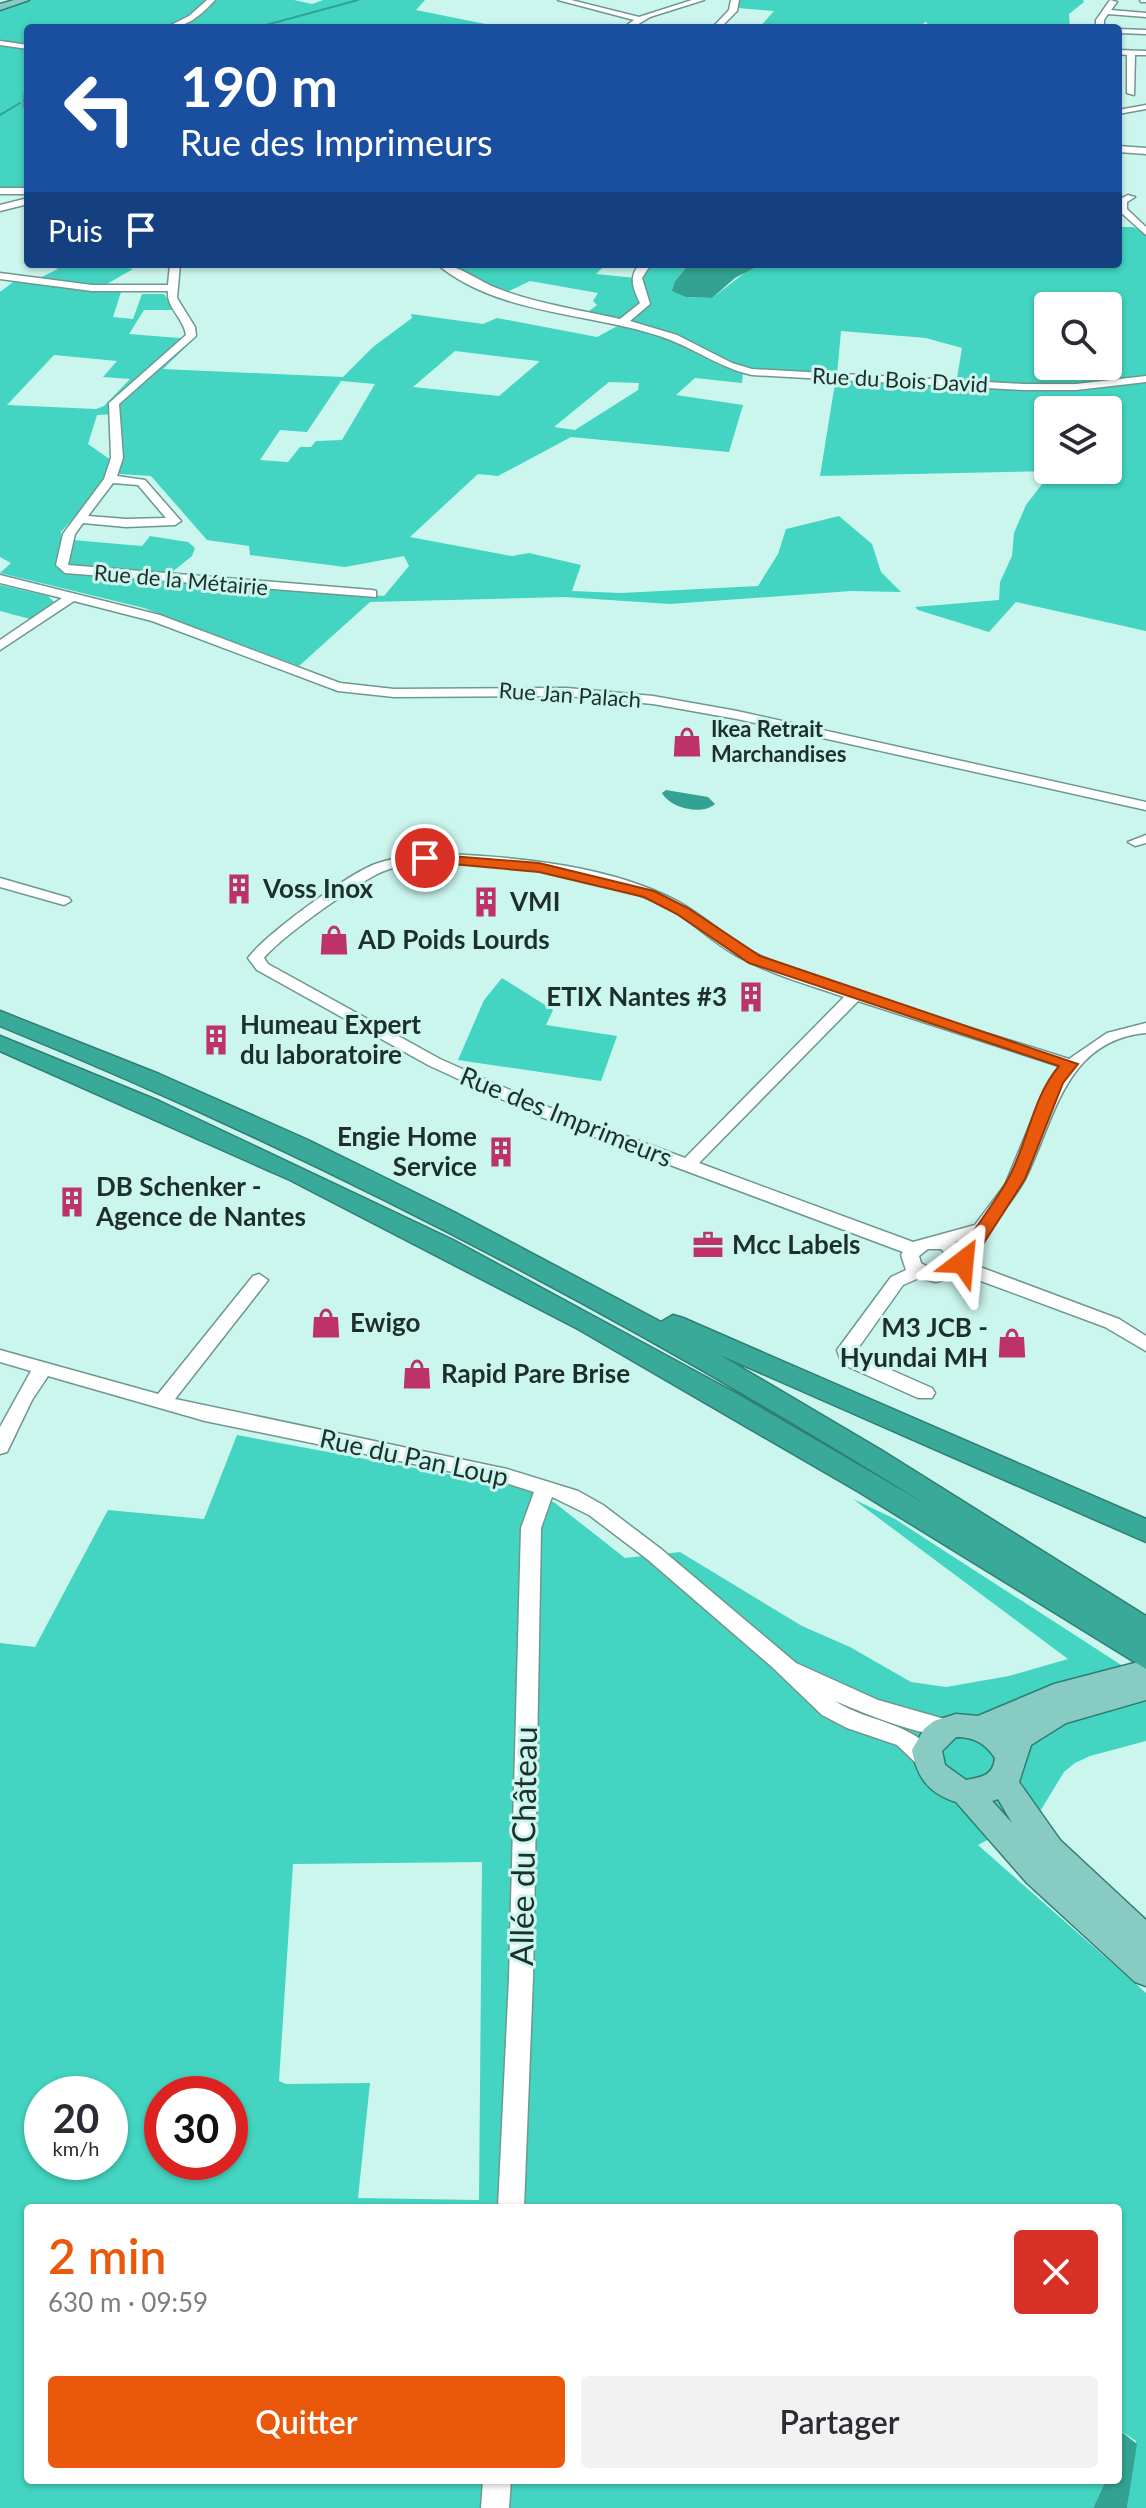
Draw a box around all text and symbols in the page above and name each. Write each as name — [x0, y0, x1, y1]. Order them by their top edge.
text: 190 m — [180, 52, 338, 119]
icon: left — [48, 56, 152, 160]
text: Rue des Imprimeurs — [180, 120, 493, 164]
icon: arrive — [119, 208, 163, 252]
text: Puis — [48, 212, 103, 248]
map controls — [1034, 292, 1122, 484]
button: search — [1034, 292, 1122, 380]
street label: Rue du Bois David — [811, 361, 989, 398]
button: layers — [1034, 396, 1122, 484]
street label: Rue de la Métairie — [93, 558, 269, 601]
street label: Rue Jan Palach — [498, 676, 642, 713]
place label: Ikea Retrait Marchandises — [711, 715, 846, 767]
shop icon: Ikea Retrait Marchandises — [670, 725, 704, 759]
pin — [391, 824, 459, 892]
icon: arrive — [403, 836, 447, 880]
building icon: Voss Inox — [222, 872, 256, 906]
place label: Voss Inox — [262, 872, 374, 904]
building icon: VMI — [469, 885, 503, 919]
place label: VMI — [509, 885, 560, 917]
shop icon: AD Poids Lourds — [317, 923, 351, 957]
place label: AD Poids Lourds — [357, 923, 550, 955]
place label: ETIX Nantes #3 — [546, 980, 727, 1012]
building icon: ETIX Nantes #3 — [734, 980, 768, 1014]
place label: Humeau Expert du laboratoire — [240, 1008, 421, 1070]
building icon: Humeau Expert du laboratoire — [199, 1023, 233, 1057]
street label: Rue des Imprimeurs — [456, 1059, 677, 1173]
place label: Engie Home Service — [337, 1120, 477, 1182]
building icon: Engie Home Service — [484, 1135, 518, 1169]
place label: DB Schenker - Agence de Nantes — [95, 1170, 306, 1232]
building icon: DB Schenker - Agence de Nantes — [55, 1185, 89, 1219]
position arrow — [921, 1220, 1005, 1304]
office icon: Mcc Labels — [691, 1228, 725, 1262]
place label: Mcc Labels — [732, 1228, 861, 1260]
shop icon: Ewigo — [309, 1306, 343, 1340]
place label: Ewigo — [350, 1306, 421, 1338]
place label: M3 JCB - Hyundai MH — [840, 1311, 988, 1373]
shop icon: M3 JCB - Hyundai MH — [995, 1326, 1029, 1360]
shop icon: Rapid Pare Brise — [400, 1357, 434, 1391]
place label: Rapid Pare Brise — [441, 1357, 630, 1389]
street label: Rue du Pan Loup — [317, 1421, 511, 1493]
street label: Allée du Château — [501, 1726, 544, 1966]
speed limit sign: 30 — [144, 2076, 248, 2180]
text: 20 — [53, 2094, 99, 2142]
text: km/h — [53, 2136, 99, 2160]
text: 2 min — [48, 2227, 166, 2284]
button: close — [1014, 2230, 1098, 2314]
text: 630 m · 09:59 — [48, 2286, 208, 2318]
button: Quitter — [48, 2376, 565, 2468]
button: Partager — [581, 2376, 1098, 2468]

